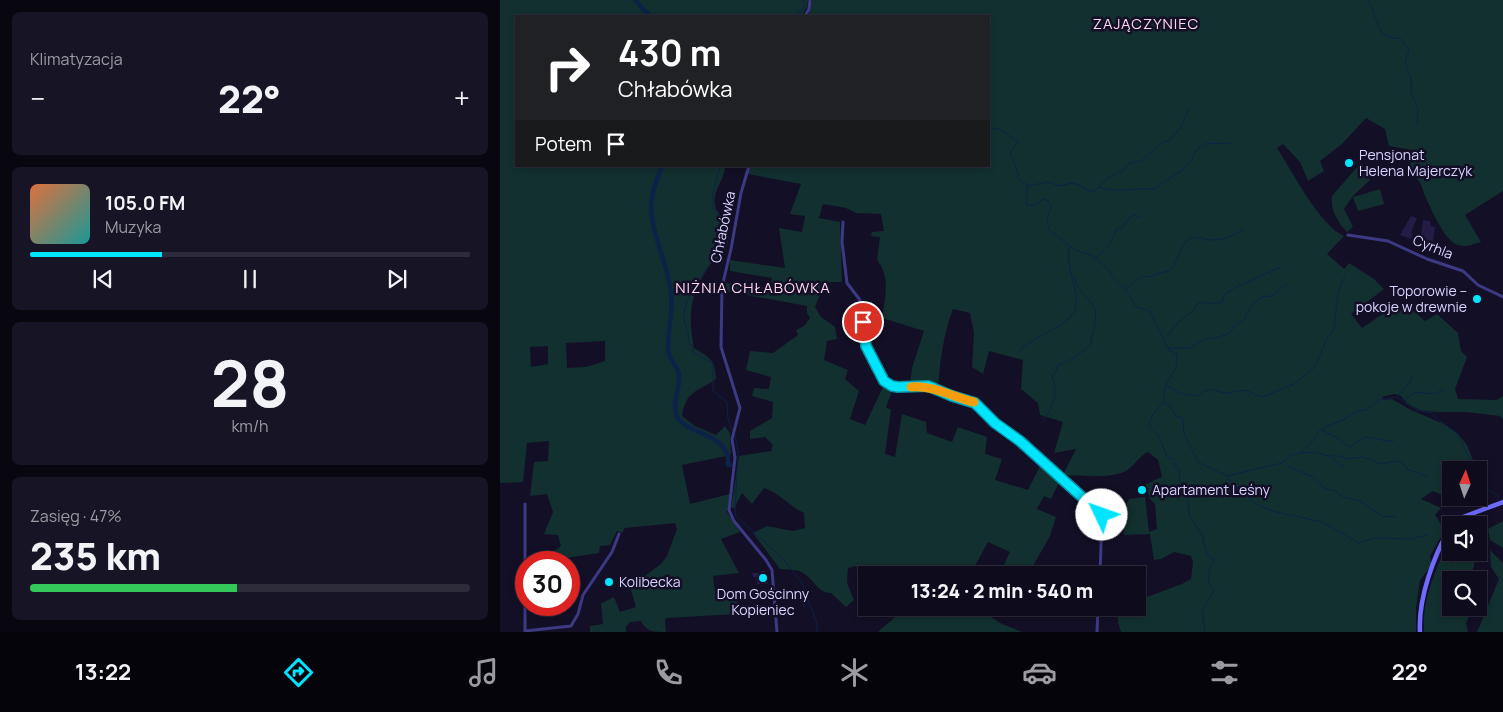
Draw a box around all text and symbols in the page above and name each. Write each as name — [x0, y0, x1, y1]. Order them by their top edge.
district label: ZAJĄCZYNIEC — [1093, 13, 1199, 34]
text: 430 m — [618, 29, 721, 77]
icon: right — [535, 35, 600, 100]
text: Klimatyzacja — [30, 48, 123, 70]
text: 22° — [218, 72, 281, 124]
text: Chłabówka — [618, 74, 732, 104]
text: − — [30, 79, 45, 117]
text: + — [454, 79, 470, 117]
icon: arrive — [602, 130, 630, 158]
text: Potem — [535, 131, 592, 157]
place label: Pensjonat Helena Majerczyk — [1359, 145, 1473, 180]
marker: Pensjonat Helena Majerczyk — [1343, 157, 1355, 169]
street label: Chłabówka — [706, 189, 739, 265]
text: 105.0 FM — [105, 190, 185, 216]
text: Muzyka — [105, 216, 161, 238]
street label: Cyrhla — [1410, 230, 1456, 263]
icon: previous — [89, 265, 117, 293]
icon: pause — [236, 265, 264, 293]
icon: next — [383, 265, 411, 293]
district label: NIŻNIA CHŁABÓWKA — [675, 277, 831, 298]
place label: Toporowie – pokoje w drewnie — [1356, 281, 1467, 316]
marker: Toporowie – pokoje w drewnie — [1471, 293, 1483, 305]
pin — [842, 301, 884, 343]
icon: arrive — [849, 308, 877, 336]
text: 28 — [211, 338, 289, 427]
text: km/h — [231, 415, 269, 437]
north arrow — [1442, 461, 1488, 506]
map controls — [1442, 461, 1487, 616]
place label: Apartament Leśny — [1152, 480, 1271, 499]
marker: Apartament Leśny — [1136, 484, 1148, 496]
position arrow — [1075, 488, 1127, 540]
text: Zasięg · 47% — [30, 505, 122, 527]
button: sound — [1442, 516, 1487, 561]
text: 235 km — [30, 529, 161, 581]
speed limit sign: 30 — [515, 551, 580, 616]
button: search — [1442, 571, 1487, 616]
place label: Kolibecka — [619, 572, 681, 591]
marker: Dom Gościnny Kopieniec — [757, 572, 769, 584]
marker: Kolibecka — [603, 576, 615, 588]
text: 13:24 · 2 min · 540 m — [911, 578, 1093, 604]
place label: Dom Gościnny Kopieniec — [717, 584, 810, 619]
icon: directions — [281, 655, 316, 690]
icon: music — [466, 655, 501, 690]
icon: phone — [651, 655, 686, 690]
icon: climate — [837, 655, 872, 690]
icon: car — [1022, 655, 1057, 690]
icon: filters — [1207, 655, 1242, 690]
text: 13:22 — [75, 657, 131, 687]
text: 22° — [1392, 657, 1428, 687]

